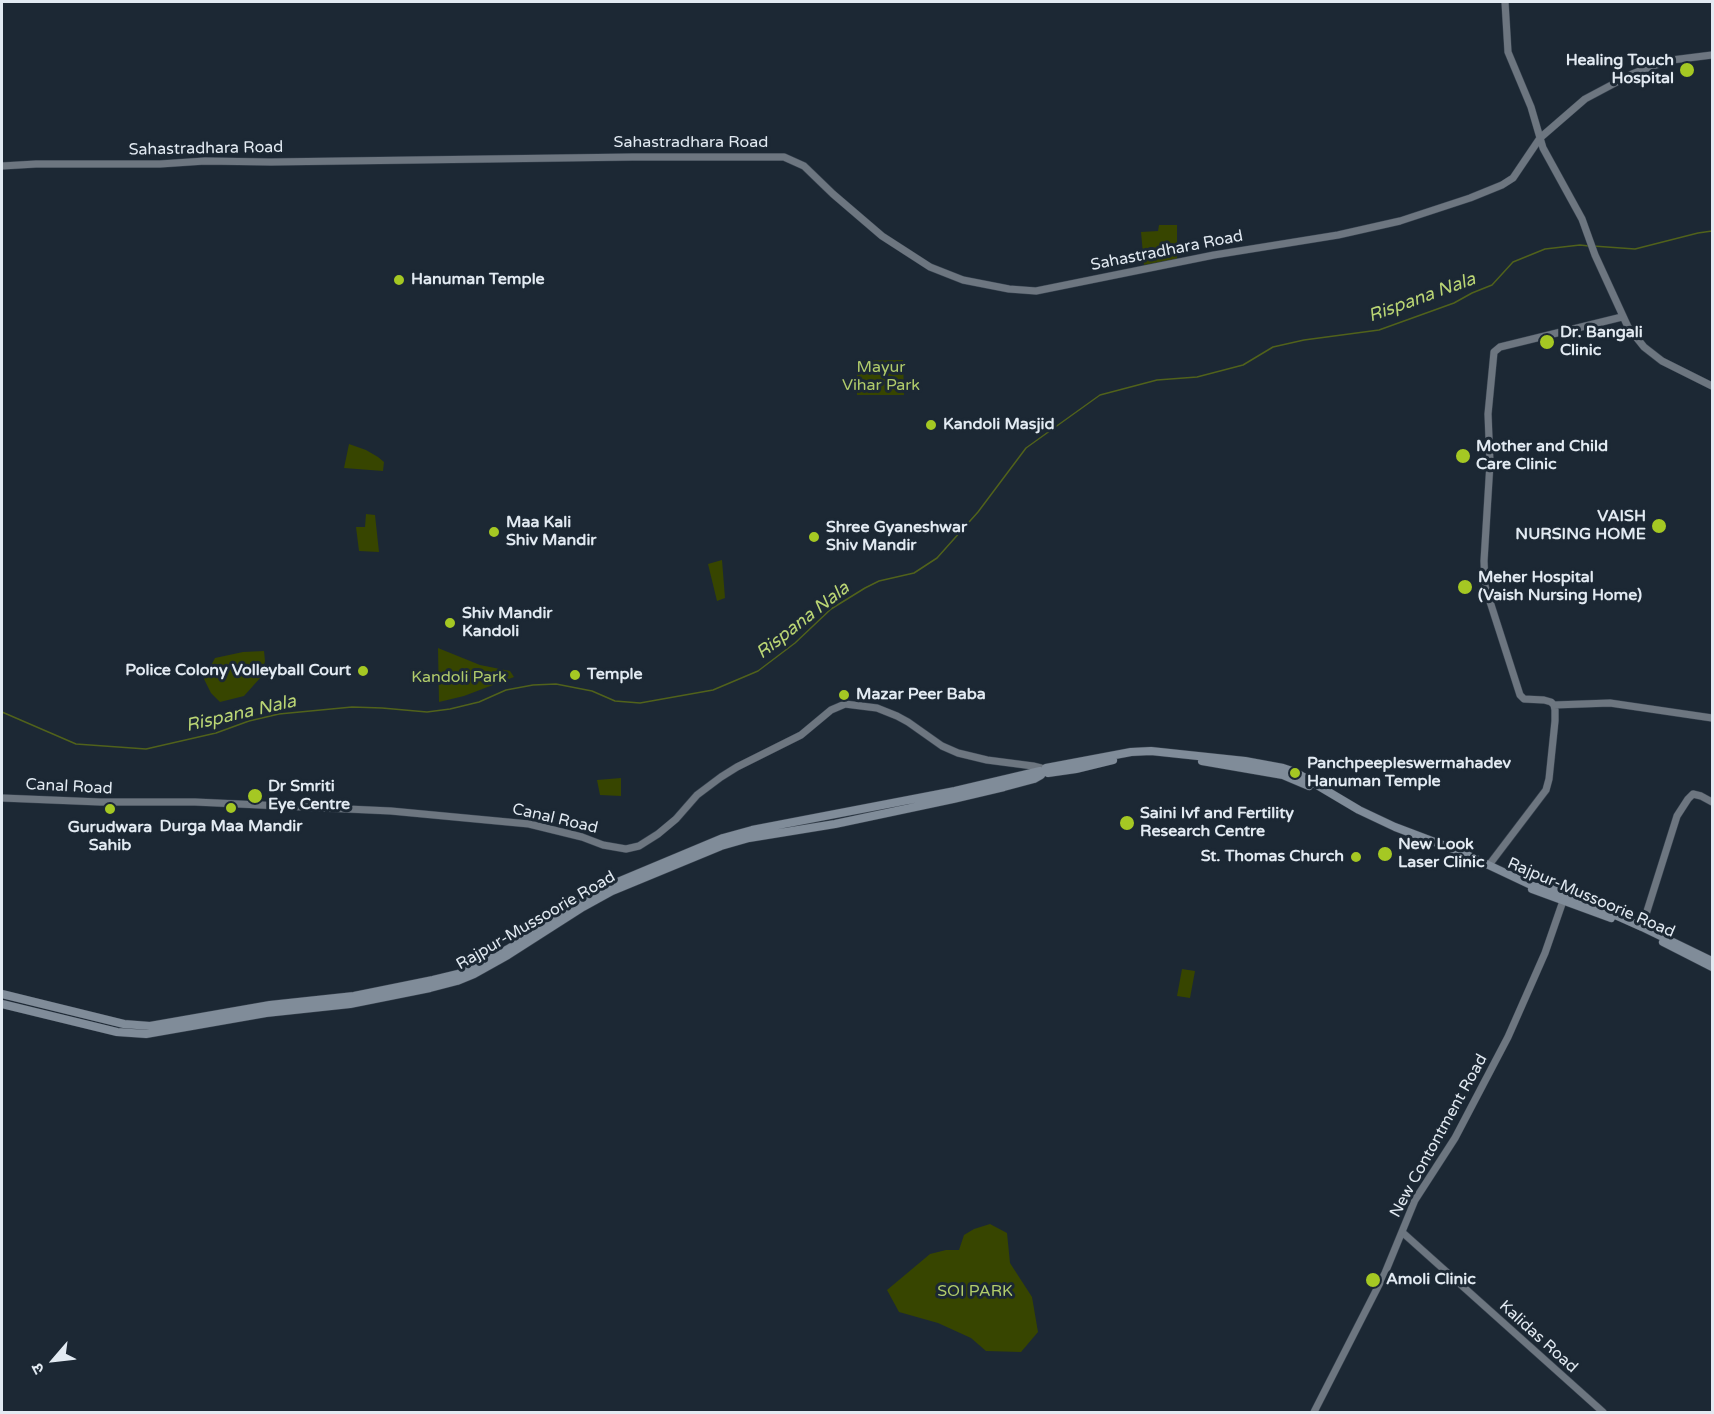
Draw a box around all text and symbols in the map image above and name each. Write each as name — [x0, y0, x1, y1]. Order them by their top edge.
place label: Healing Touch Hospital — [1566, 51, 1674, 89]
marker: Healing Touch Hospital — [1678, 61, 1696, 79]
street label: Sahastradhara Road — [614, 133, 768, 153]
street label: Sahastradhara Road — [128, 138, 284, 160]
street label: Sahastradhara Road — [1089, 227, 1245, 275]
water label: Rispana Nala — [1366, 269, 1478, 327]
place label: Hanuman Temple — [411, 270, 545, 290]
marker: Hanuman Temple — [392, 273, 406, 287]
place label: Dr. Bangali Clinic — [1560, 323, 1643, 361]
marker: Dr. Bangali Clinic — [1538, 333, 1556, 351]
park label: Mayur Vihar Park — [842, 358, 920, 396]
place label: Kandoli Masjid — [943, 415, 1055, 435]
marker: Kandoli Masjid — [924, 418, 938, 432]
place label: Mother and Child Care Clinic — [1476, 437, 1608, 475]
marker: Mother and Child Care Clinic — [1454, 447, 1472, 465]
place label: VAISH NURSING HOME — [1515, 507, 1646, 545]
place label: Maa Kali Shiv Mandir — [506, 513, 596, 551]
marker: VAISH NURSING HOME — [1650, 517, 1668, 535]
place label: Shree Gyaneshwar Shiv Mandir — [826, 518, 967, 556]
marker: Maa Kali Shiv Mandir — [487, 525, 501, 539]
marker: Shree Gyaneshwar Shiv Mandir — [807, 530, 821, 544]
place label: Meher Hospital (Vaish Nursing Home) — [1478, 568, 1642, 606]
water label: Rispana Nala — [752, 578, 854, 664]
marker: Meher Hospital (Vaish Nursing Home) — [1456, 578, 1474, 596]
place label: Shiv Mandir Kandoli — [462, 604, 552, 642]
marker: Shiv Mandir Kandoli — [443, 616, 457, 630]
place label: Police Colony Volleyball Court — [125, 661, 351, 681]
marker: Police Colony Volleyball Court — [356, 664, 370, 678]
place label: Temple — [587, 665, 643, 685]
park label: Kandoli Park — [411, 668, 507, 688]
marker: Temple — [568, 668, 582, 682]
place label: Mazar Peer Baba — [856, 685, 986, 705]
marker: Mazar Peer Baba — [837, 688, 851, 702]
water label: Rispana Nala — [184, 691, 298, 737]
place label: Panchpeepleswermahadev Hanuman Temple — [1307, 754, 1511, 792]
marker: Panchpeepleswermahadev Hanuman Temple — [1288, 766, 1302, 780]
street label: Canal Road — [25, 775, 113, 799]
place label: Dr Smriti Eye Centre — [268, 777, 350, 815]
marker: Dr Smriti Eye Centre — [246, 787, 264, 805]
street label: Canal Road — [510, 800, 600, 838]
marker: Durga Maa Mandir — [224, 801, 238, 815]
marker: Gurudwara Sahib — [103, 802, 117, 816]
place label: Saini Ivf and Fertility Research Centre — [1140, 804, 1294, 842]
marker: Saini Ivf and Fertility Research Centre — [1118, 814, 1136, 832]
place label: Durga Maa Mandir — [160, 817, 302, 837]
place label: Gurudwara Sahib — [68, 818, 152, 856]
place label: New Look Laser Clinic — [1398, 835, 1485, 873]
marker: New Look Laser Clinic — [1376, 845, 1394, 863]
place label: St. Thomas Church — [1201, 847, 1344, 867]
marker: St. Thomas Church — [1349, 850, 1363, 864]
street label: Rajpur-Mussoorie Road — [1504, 854, 1678, 942]
street label: Rajpur-Mussoorie Road — [453, 868, 619, 974]
street label: New Contontment Road — [1386, 1051, 1492, 1221]
place label: Amoli Clinic — [1386, 1270, 1476, 1290]
marker: Amoli Clinic — [1364, 1271, 1382, 1289]
park label: SOI PARK — [937, 1282, 1013, 1302]
street label: Kalidas Road — [1495, 1297, 1581, 1377]
north arrow — [24, 1330, 84, 1390]
text: उ — [27, 1360, 49, 1377]

